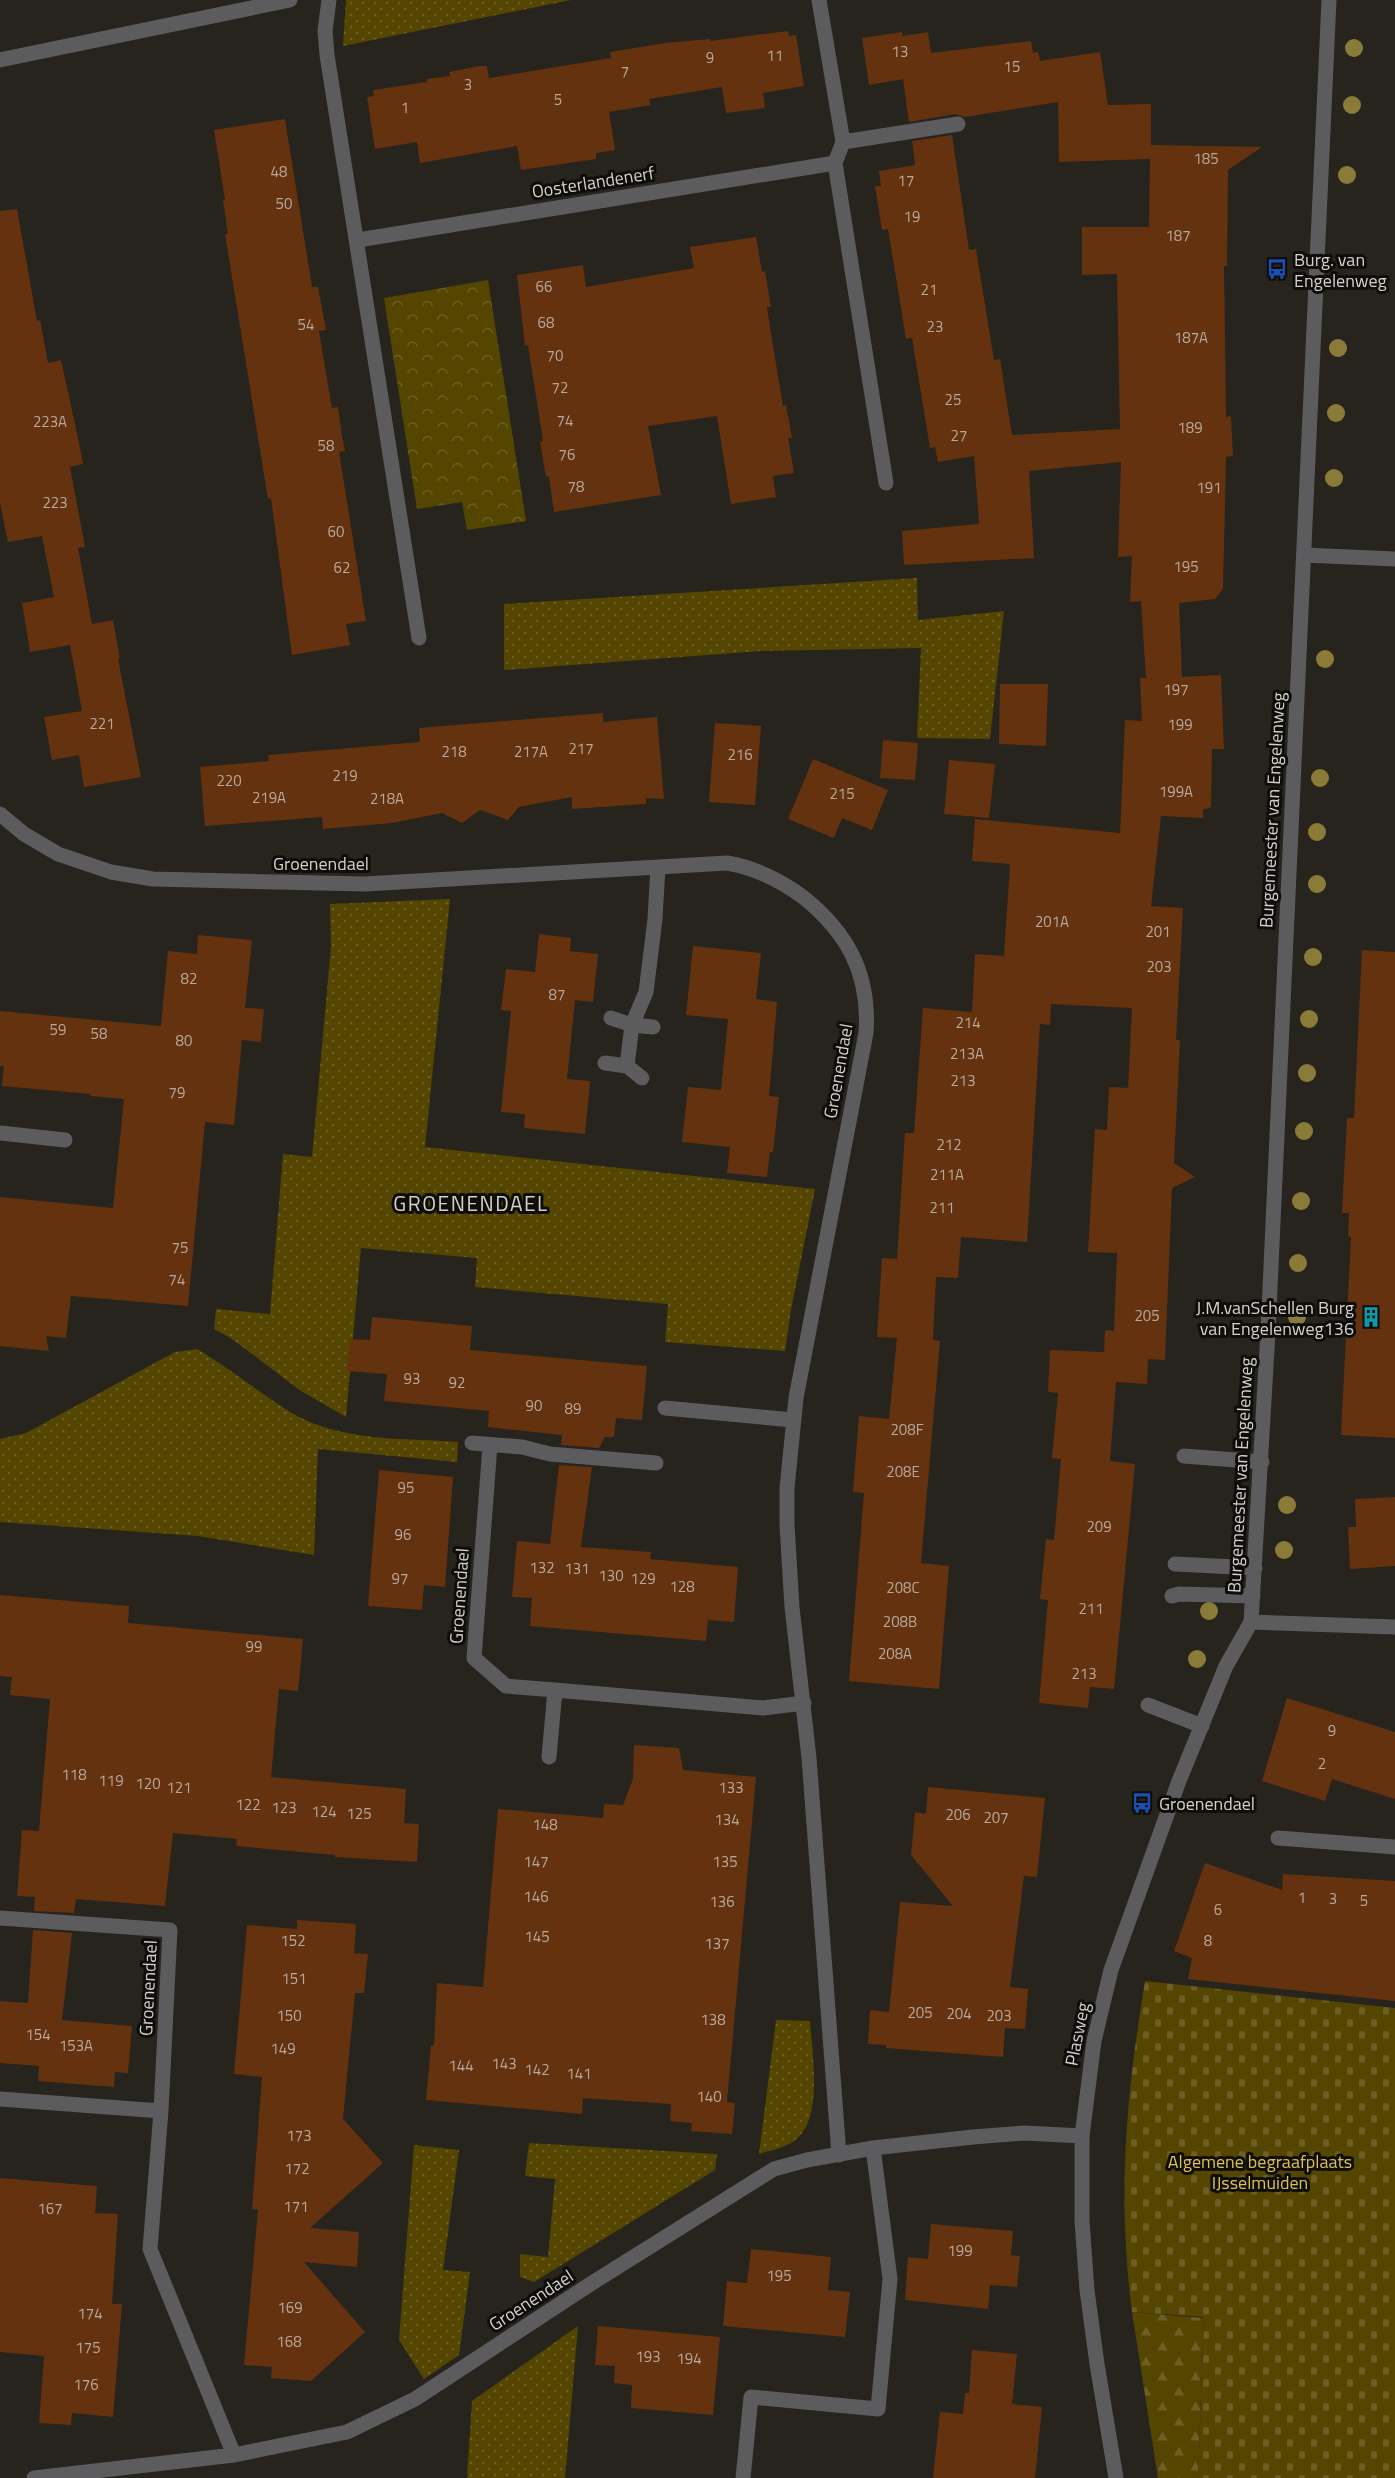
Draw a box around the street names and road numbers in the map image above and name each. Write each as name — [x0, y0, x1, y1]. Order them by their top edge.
street label: Oosterlandenerf — [530, 159, 656, 205]
street label: Burgemeester van Engelenweg — [1252, 691, 1292, 929]
street label: Groenendael — [273, 850, 369, 877]
street label: Groenendael — [816, 1021, 860, 1121]
street label: Burgemeester van Engelenweg — [1220, 1356, 1260, 1594]
street label: Groenendael — [442, 1547, 476, 1645]
street label: Groenendael — [132, 1939, 164, 2037]
street label: Plasweg — [1058, 2000, 1096, 2068]
street label: Groenendael — [483, 2263, 579, 2337]

